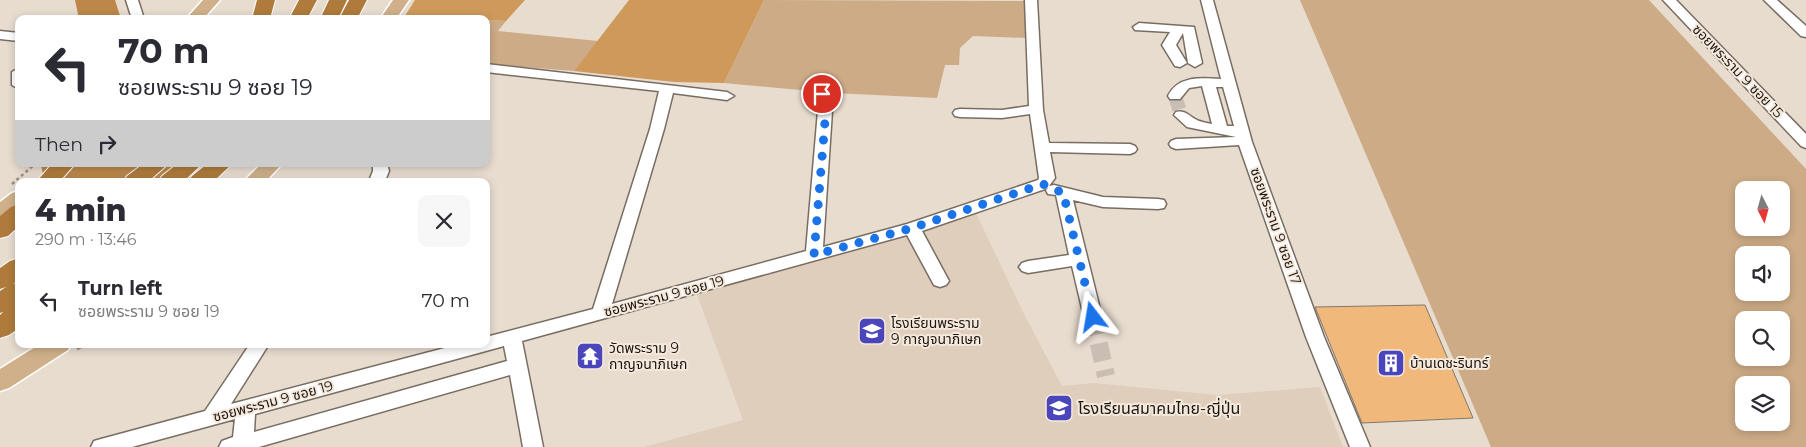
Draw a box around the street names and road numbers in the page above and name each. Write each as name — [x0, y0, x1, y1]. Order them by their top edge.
street label: ซอยพระราม 9 ซอย 15 — [1689, 20, 1787, 122]
street label: ซอยพระราม 9 ซอย 17 — [1246, 165, 1306, 287]
street label: ซอยพระราม 9 ซอย 19 — [602, 271, 726, 321]
street label: ซอยพระราม 9 ซอย 19 — [211, 376, 335, 426]

